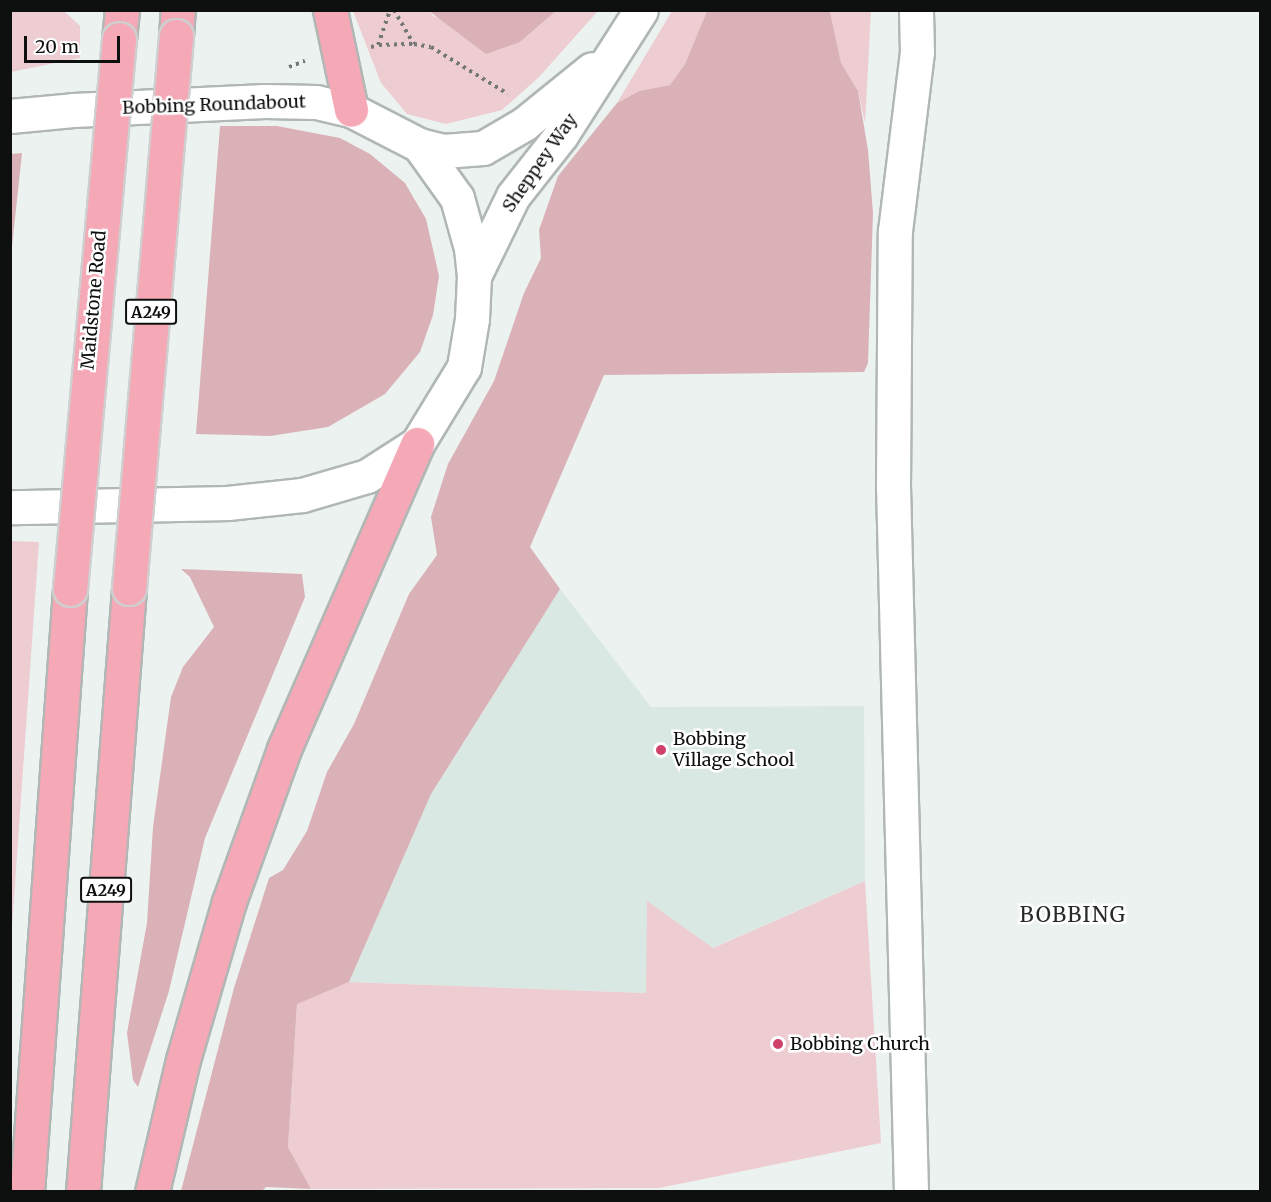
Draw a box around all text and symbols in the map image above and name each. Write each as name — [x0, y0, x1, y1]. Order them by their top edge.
scale bar — [27, 24, 123, 62]
text: 20 m — [35, 35, 79, 58]
street label: Bobbing Roundabout — [122, 91, 306, 119]
street label: Sheppey Way — [498, 109, 582, 217]
street label: Maidstone Road — [77, 230, 111, 370]
road number: A249 — [124, 299, 178, 325]
place label: Bobbing Village School — [673, 729, 794, 771]
marker: Bobbing Village School — [654, 743, 668, 757]
road number: A249 — [79, 877, 133, 903]
district label: BOBBING — [1020, 902, 1126, 928]
place label: Bobbing Church — [790, 1033, 930, 1055]
marker: Bobbing Church — [771, 1037, 785, 1051]

